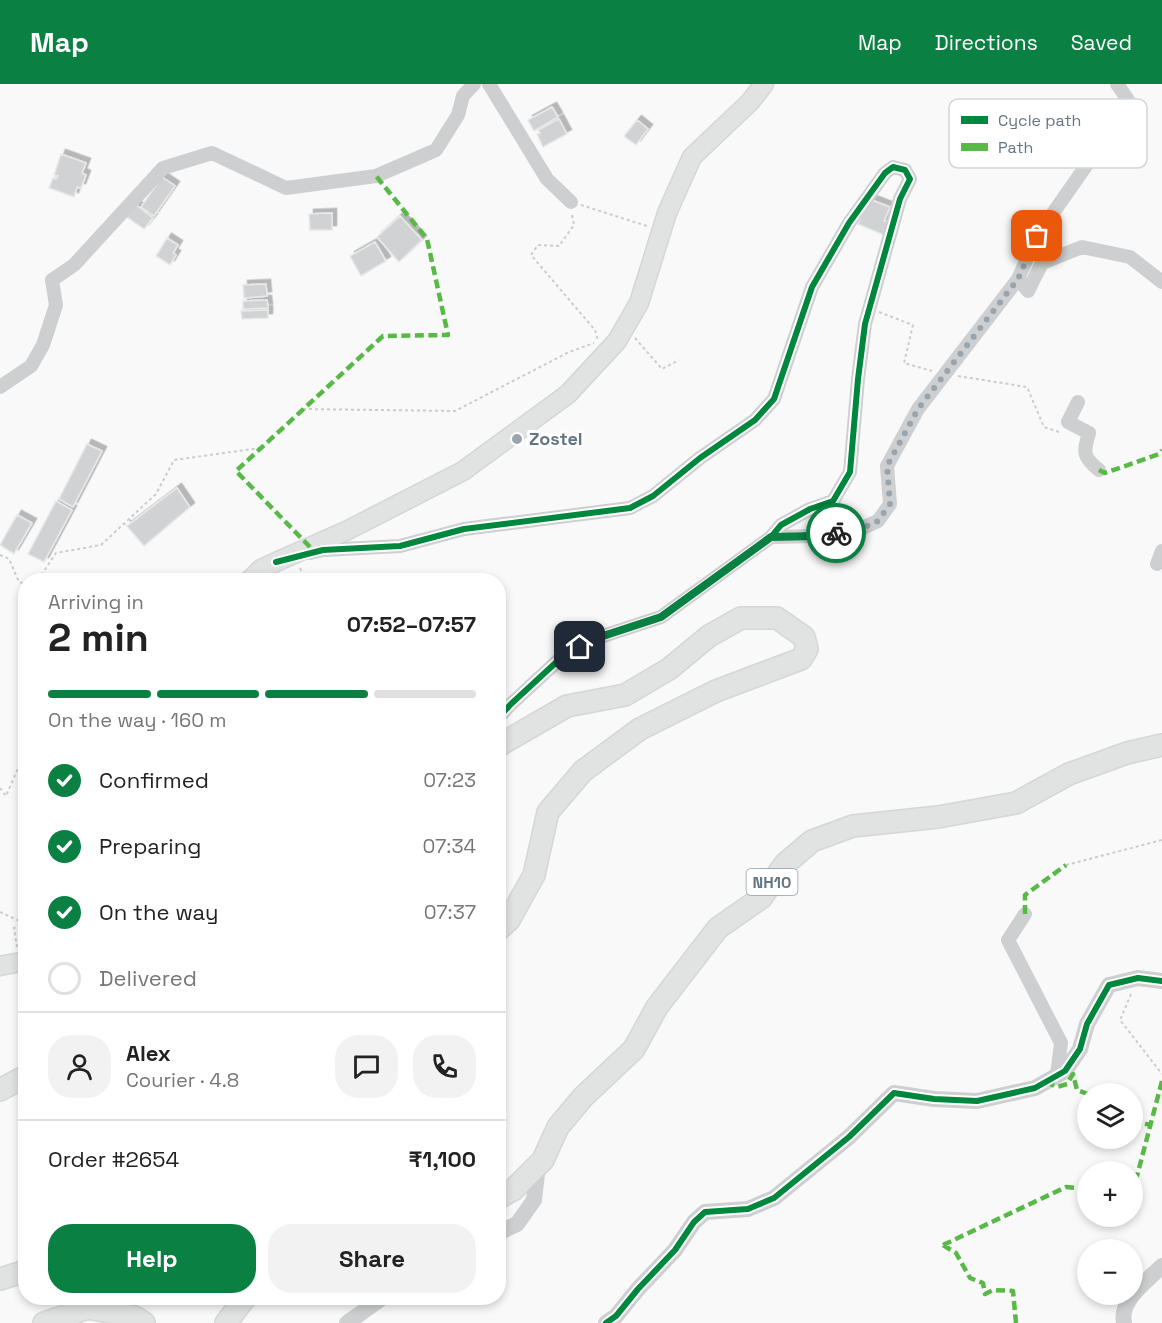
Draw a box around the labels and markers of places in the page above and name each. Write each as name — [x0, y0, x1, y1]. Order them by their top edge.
pin — [1011, 210, 1062, 261]
place label: Zostel — [529, 427, 583, 450]
marker: Zostel — [510, 432, 524, 446]
pin — [554, 621, 605, 672]

